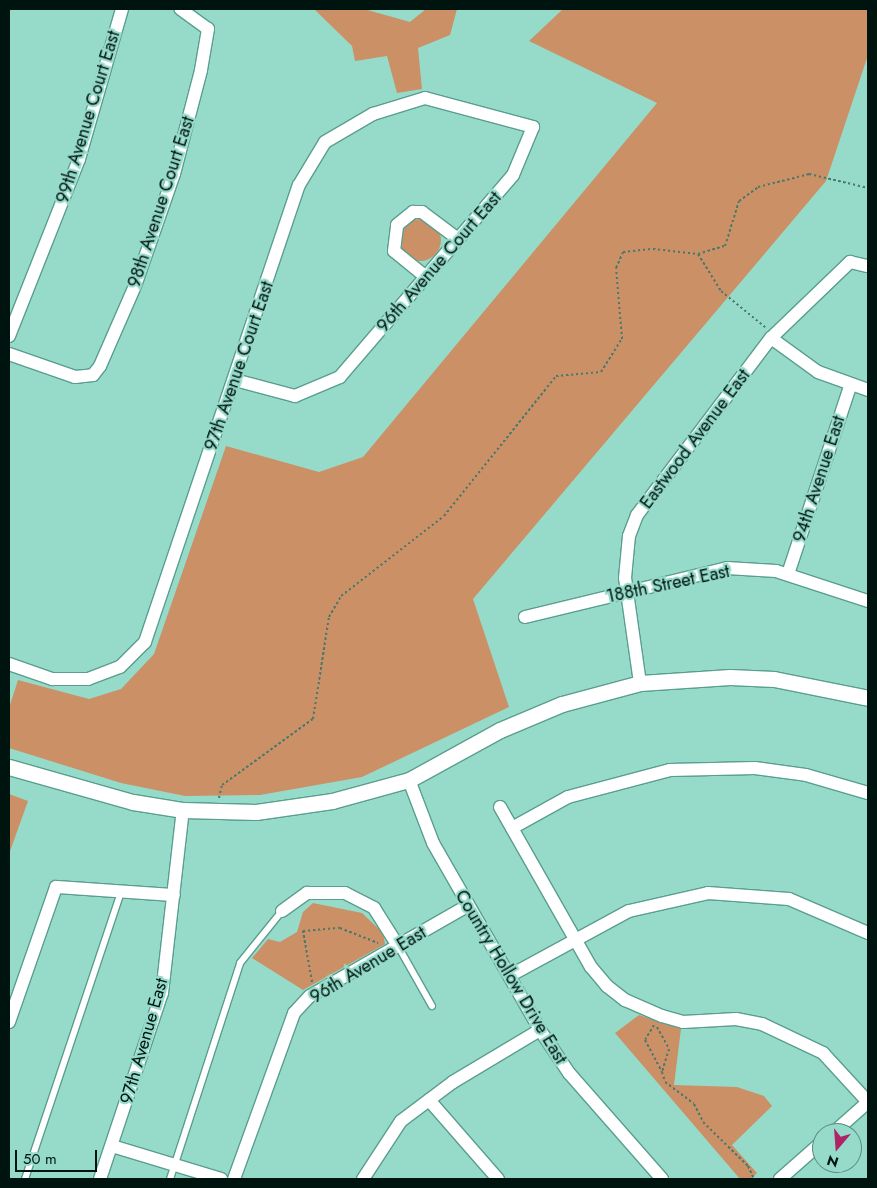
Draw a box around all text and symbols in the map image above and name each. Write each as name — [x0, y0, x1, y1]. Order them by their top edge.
street label: 99th Avenue Court East — [52, 28, 124, 206]
street label: 98th Avenue Court East — [123, 114, 199, 290]
street label: 96th Avenue Court East — [372, 187, 506, 337]
street label: 97th Avenue Court East — [200, 279, 278, 453]
street label: Eastwood Avenue East — [636, 365, 754, 513]
street label: 94th Avenue East — [788, 413, 850, 545]
street label: 188th Street East — [604, 560, 732, 608]
street label: Country Hollow Drive East — [450, 886, 572, 1068]
street label: 96th Avenue East — [306, 922, 430, 1008]
street label: 97th Avenue East — [116, 976, 172, 1106]
north arrow — [812, 1123, 862, 1173]
scale bar — [18, 1140, 100, 1172]
text: 50 m — [23, 1148, 57, 1170]
text: N — [824, 1150, 841, 1173]

